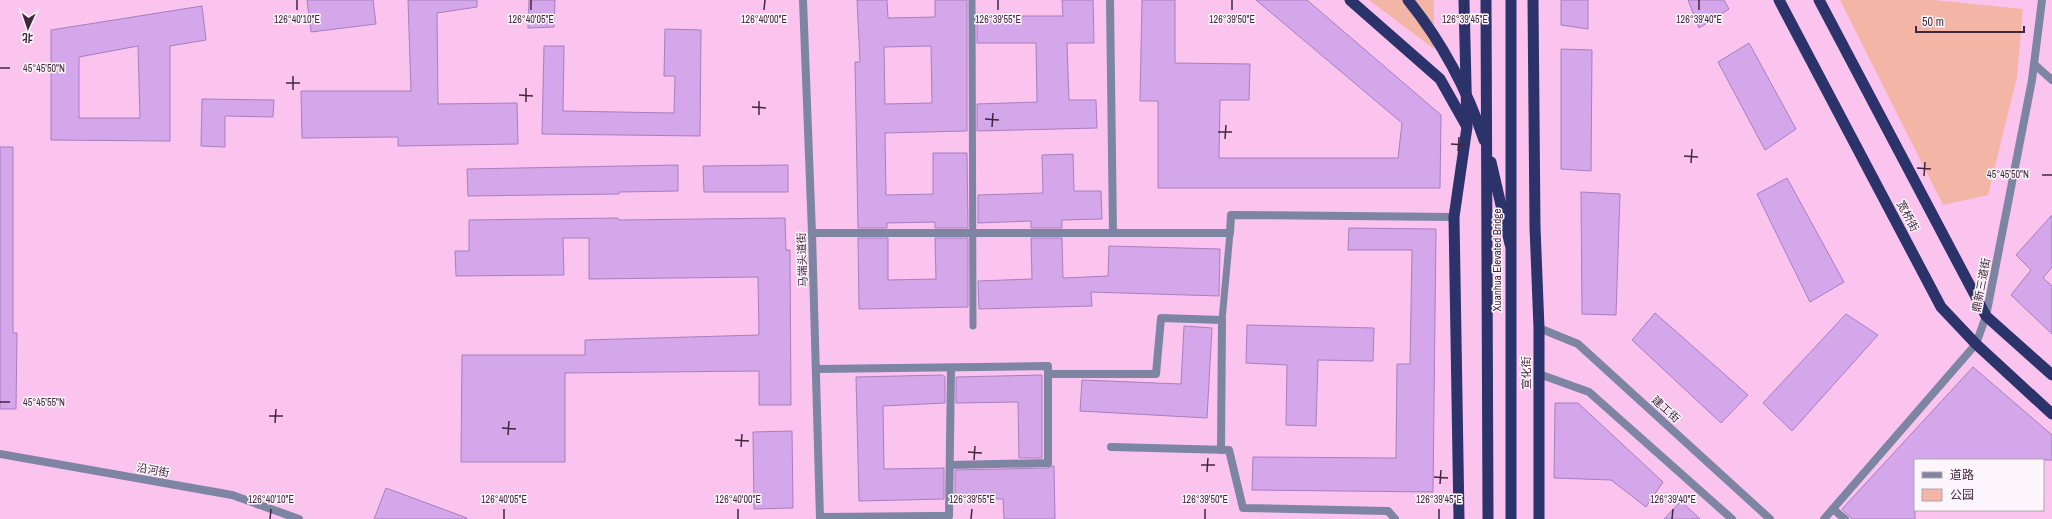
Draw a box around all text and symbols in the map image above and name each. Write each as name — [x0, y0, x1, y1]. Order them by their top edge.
north arrow — [8, 8, 48, 48]
scale bar — [1916, 8, 2024, 34]
text: 126°40'10"E — [274, 13, 320, 26]
text: 126°40'05"E — [508, 13, 554, 26]
text: 126°40'00"E — [741, 13, 787, 26]
text: 126°39'55"E — [975, 13, 1021, 26]
text: 126°39'50"E — [1209, 13, 1255, 26]
text: 126°39'45"E — [1442, 13, 1488, 26]
text: 126°39'40"E — [1676, 13, 1722, 26]
text: 50 m — [1922, 14, 1944, 30]
text: 北 — [22, 31, 33, 45]
text: 45°45'50"N — [23, 62, 65, 75]
text: 45°45'50"N — [1987, 168, 2029, 181]
street label: 宽桥街 — [1894, 198, 1922, 234]
street label: Xuanhua Elevated Bridge — [1490, 209, 1504, 311]
street label: 马端头道街 — [794, 232, 810, 288]
street label: 鼎新三道街 — [1969, 257, 1993, 313]
street label: 宣化街 — [1519, 357, 1533, 390]
street label: 建工街 — [1649, 393, 1683, 425]
text: 45°45'55"N — [23, 396, 65, 409]
legend — [1914, 459, 2044, 511]
street label: 沿河街 — [136, 460, 170, 480]
text: 道路 — [1950, 467, 1974, 483]
text: 公园 — [1950, 487, 1974, 503]
text: 126°40'10"E — [248, 493, 294, 506]
text: 126°40'05"E — [481, 493, 527, 506]
text: 126°40'00"E — [715, 493, 761, 506]
text: 126°39'55"E — [949, 493, 995, 506]
text: 126°39'50"E — [1182, 493, 1228, 506]
text: 126°39'45"E — [1416, 493, 1462, 506]
text: 126°39'40"E — [1650, 493, 1696, 506]

